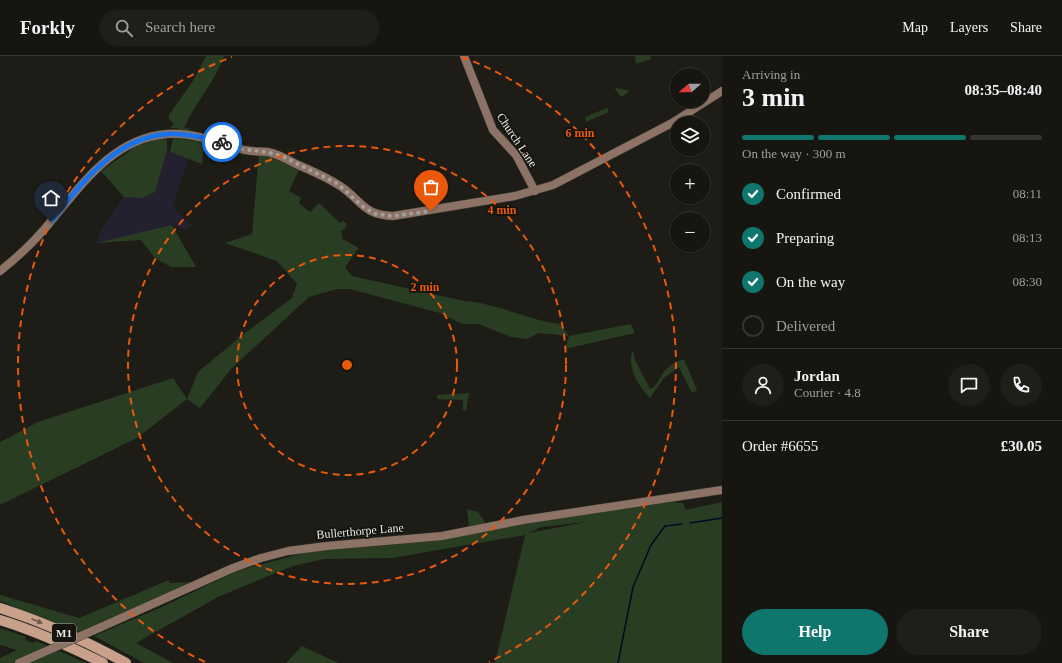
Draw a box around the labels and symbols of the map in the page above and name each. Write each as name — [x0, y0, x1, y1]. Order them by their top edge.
north arrow — [670, 68, 710, 108]
street label: Church Lane — [494, 110, 540, 170]
courier — [202, 122, 242, 162]
text: 6 min — [565, 126, 595, 140]
pin — [414, 170, 448, 211]
pin — [34, 181, 68, 222]
text: 4 min — [487, 203, 517, 217]
text: 2 min — [410, 280, 440, 294]
centre of rings — [340, 358, 354, 372]
street label: Bullerthorpe Lane — [316, 520, 404, 542]
one-way arrow — [31, 618, 42, 624]
road number: M1 — [52, 624, 76, 642]

